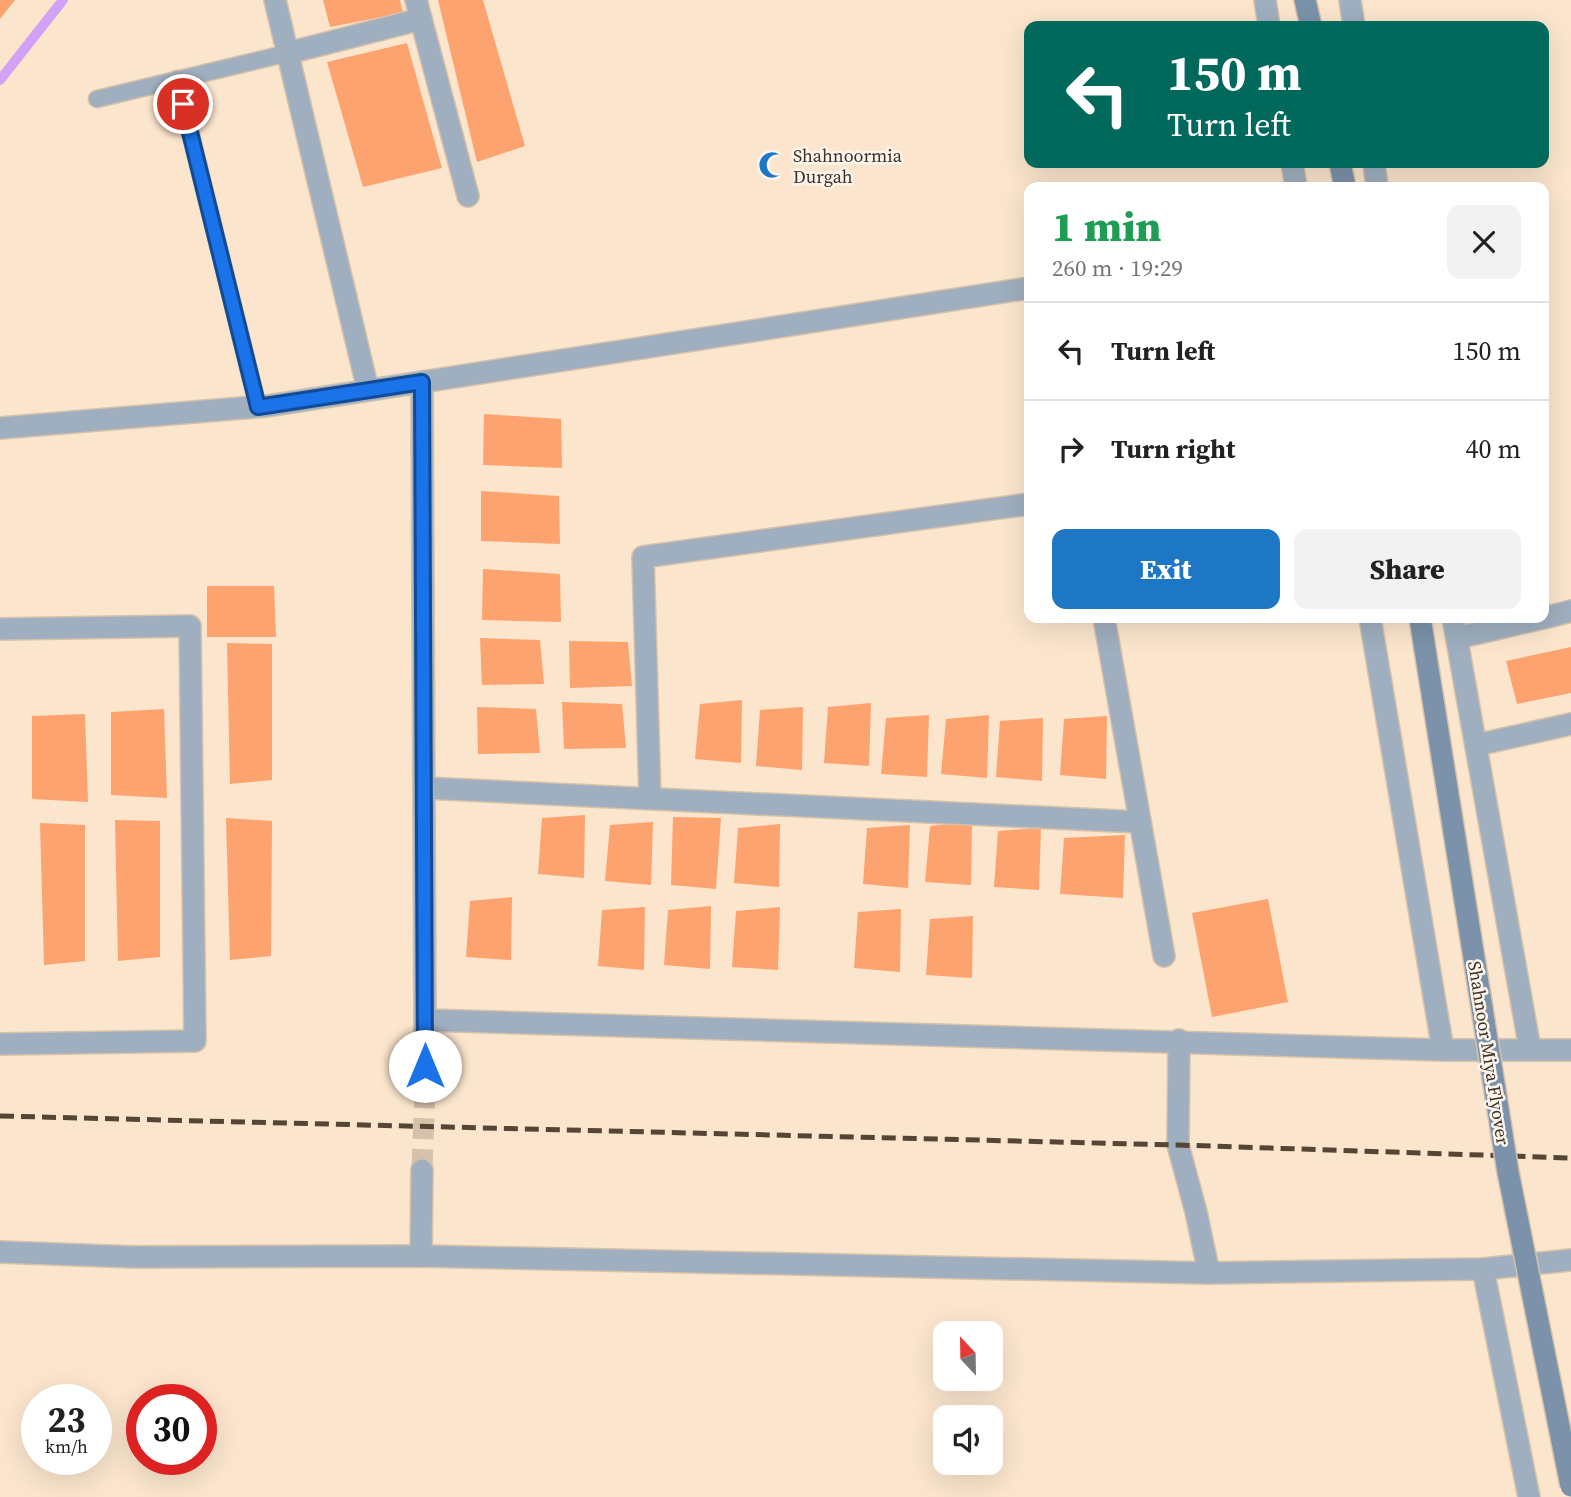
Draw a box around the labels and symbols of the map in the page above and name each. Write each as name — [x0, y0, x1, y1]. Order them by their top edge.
pin — [153, 74, 213, 134]
place label: Shahnoormia Durgah — [793, 143, 903, 189]
mosque icon: Shahnoormia Durgah — [757, 150, 787, 180]
street label: Shahnoor Miya Flyover — [1462, 959, 1516, 1147]
position arrow — [388, 1029, 462, 1103]
north arrow — [933, 1321, 1003, 1391]
speed limit sign: 30 — [126, 1384, 217, 1475]

